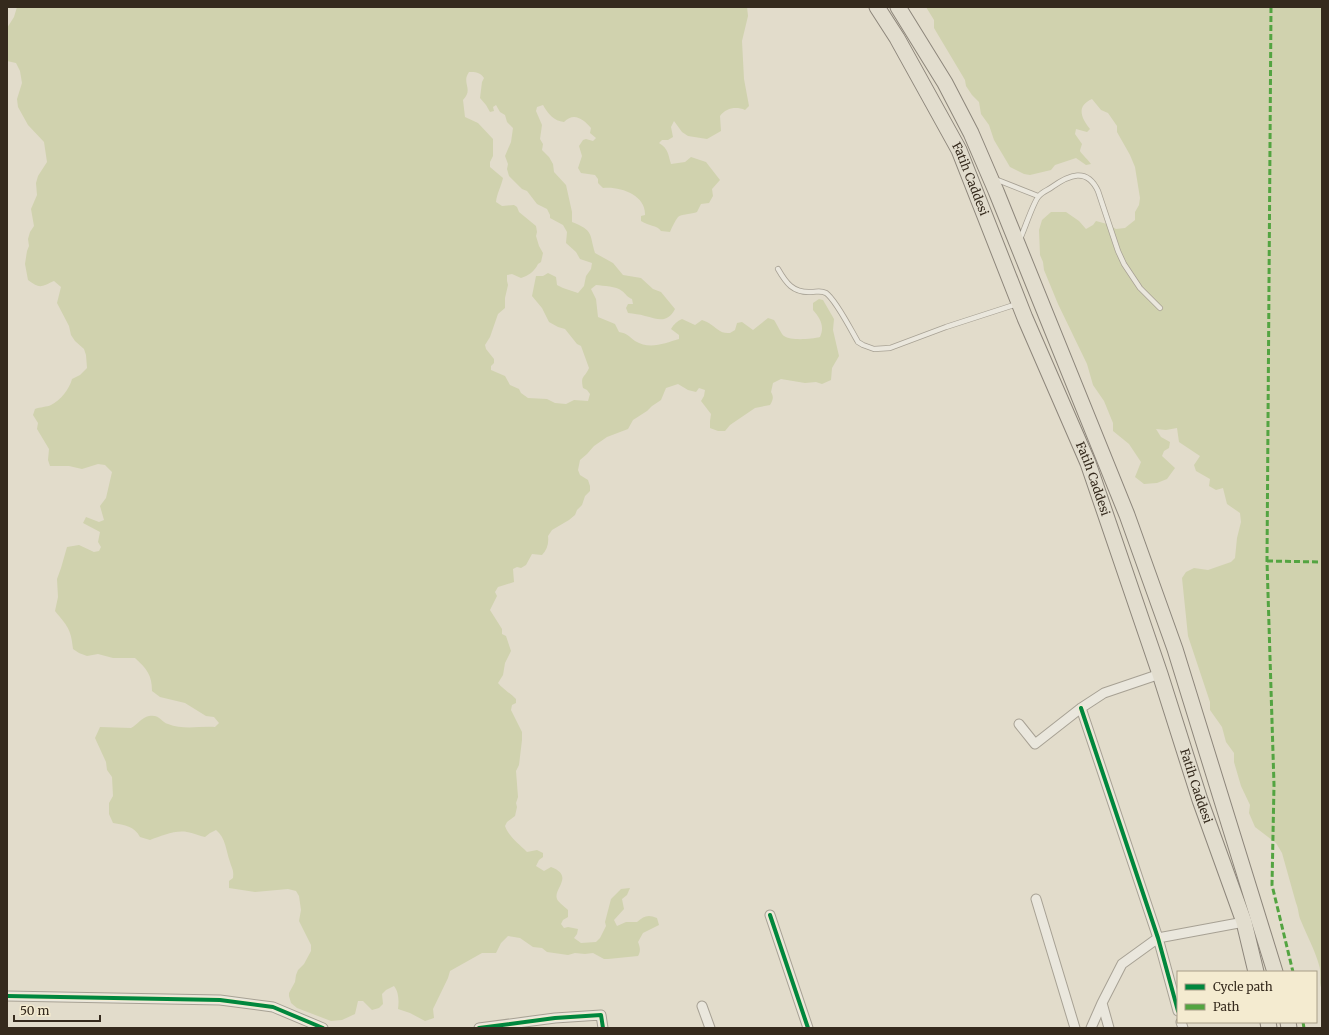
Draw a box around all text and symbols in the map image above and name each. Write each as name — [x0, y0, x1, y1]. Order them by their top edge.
street label: Fatih Caddesi — [949, 139, 992, 218]
street label: Fatih Caddesi — [1073, 439, 1113, 518]
street label: Fatih Caddesi — [1177, 747, 1216, 825]
legend — [1177, 971, 1317, 1023]
text: Cycle path — [1213, 979, 1273, 994]
scale bar — [14, 997, 100, 1023]
text: Path — [1213, 999, 1239, 1014]
text: 50 m — [20, 1003, 49, 1018]

